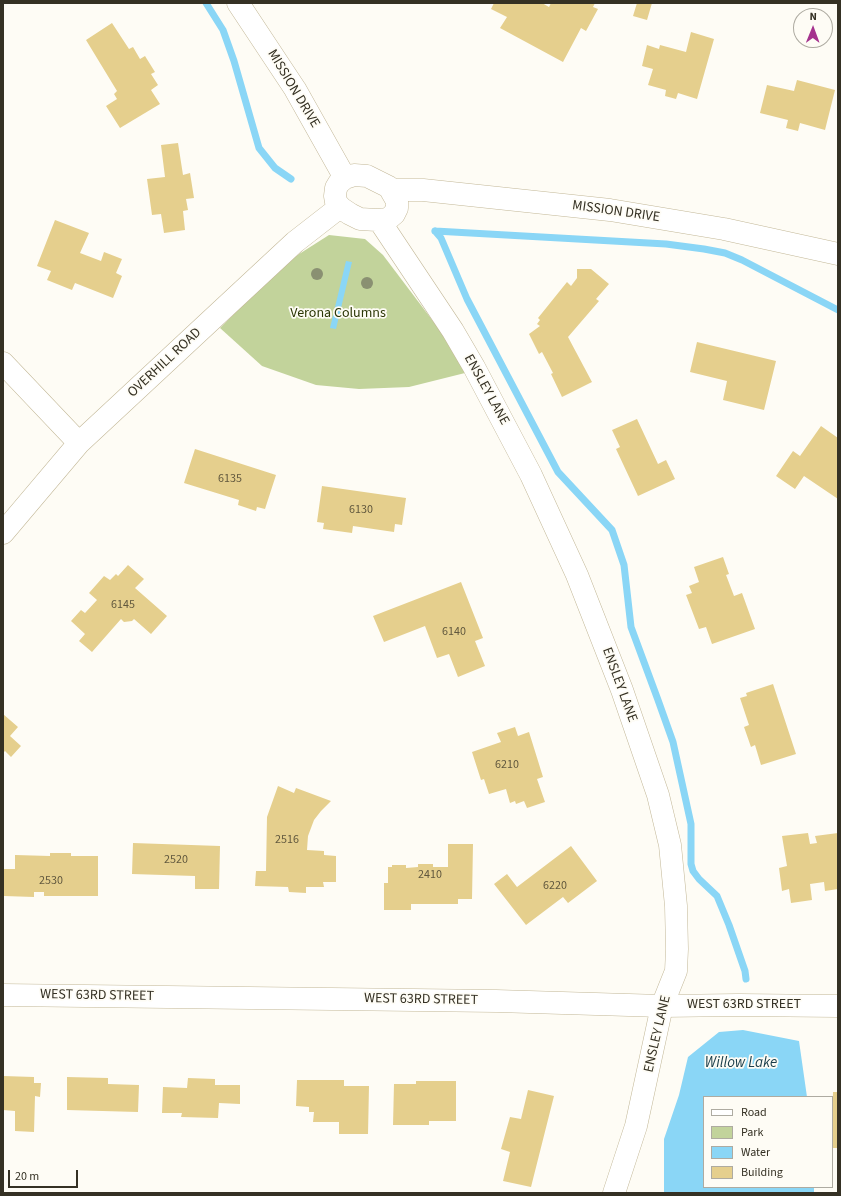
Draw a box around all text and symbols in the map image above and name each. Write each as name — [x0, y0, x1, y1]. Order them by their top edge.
north arrow — [793, 8, 833, 48]
text: N — [809, 9, 817, 24]
street label: MISSION DRIVE — [263, 47, 323, 131]
street label: MISSION DRIVE — [571, 198, 661, 226]
park label: Verona Columns — [290, 306, 386, 322]
street label: OVERHILL ROAD — [125, 325, 205, 401]
street label: ENSLEY LANE — [460, 352, 512, 428]
house number: 6135 — [218, 472, 242, 486]
house number: 6130 — [349, 503, 373, 517]
house number: 6145 — [111, 598, 135, 612]
house number: 6140 — [442, 625, 466, 639]
street label: ENSLEY LANE — [598, 645, 640, 725]
house number: 6210 — [495, 758, 519, 772]
house number: 2516 — [275, 833, 299, 847]
house number: 2520 — [164, 853, 188, 867]
house number: 2410 — [418, 868, 442, 882]
house number: 2530 — [39, 874, 63, 888]
house number: 6220 — [543, 879, 567, 893]
street label: WEST 63RD STREET — [40, 987, 154, 1005]
street label: WEST 63RD STREET — [364, 991, 478, 1009]
street label: ENSLEY LANE — [641, 994, 675, 1074]
street label: WEST 63RD STREET — [687, 997, 801, 1013]
water label: Willow Lake — [705, 1055, 777, 1073]
legend — [703, 1096, 833, 1188]
text: Road — [741, 1104, 767, 1121]
text: Park — [741, 1124, 763, 1141]
text: Water — [741, 1144, 770, 1161]
scale bar — [10, 1162, 80, 1188]
text: Building — [741, 1164, 783, 1181]
text: 20 m — [15, 1168, 39, 1185]

